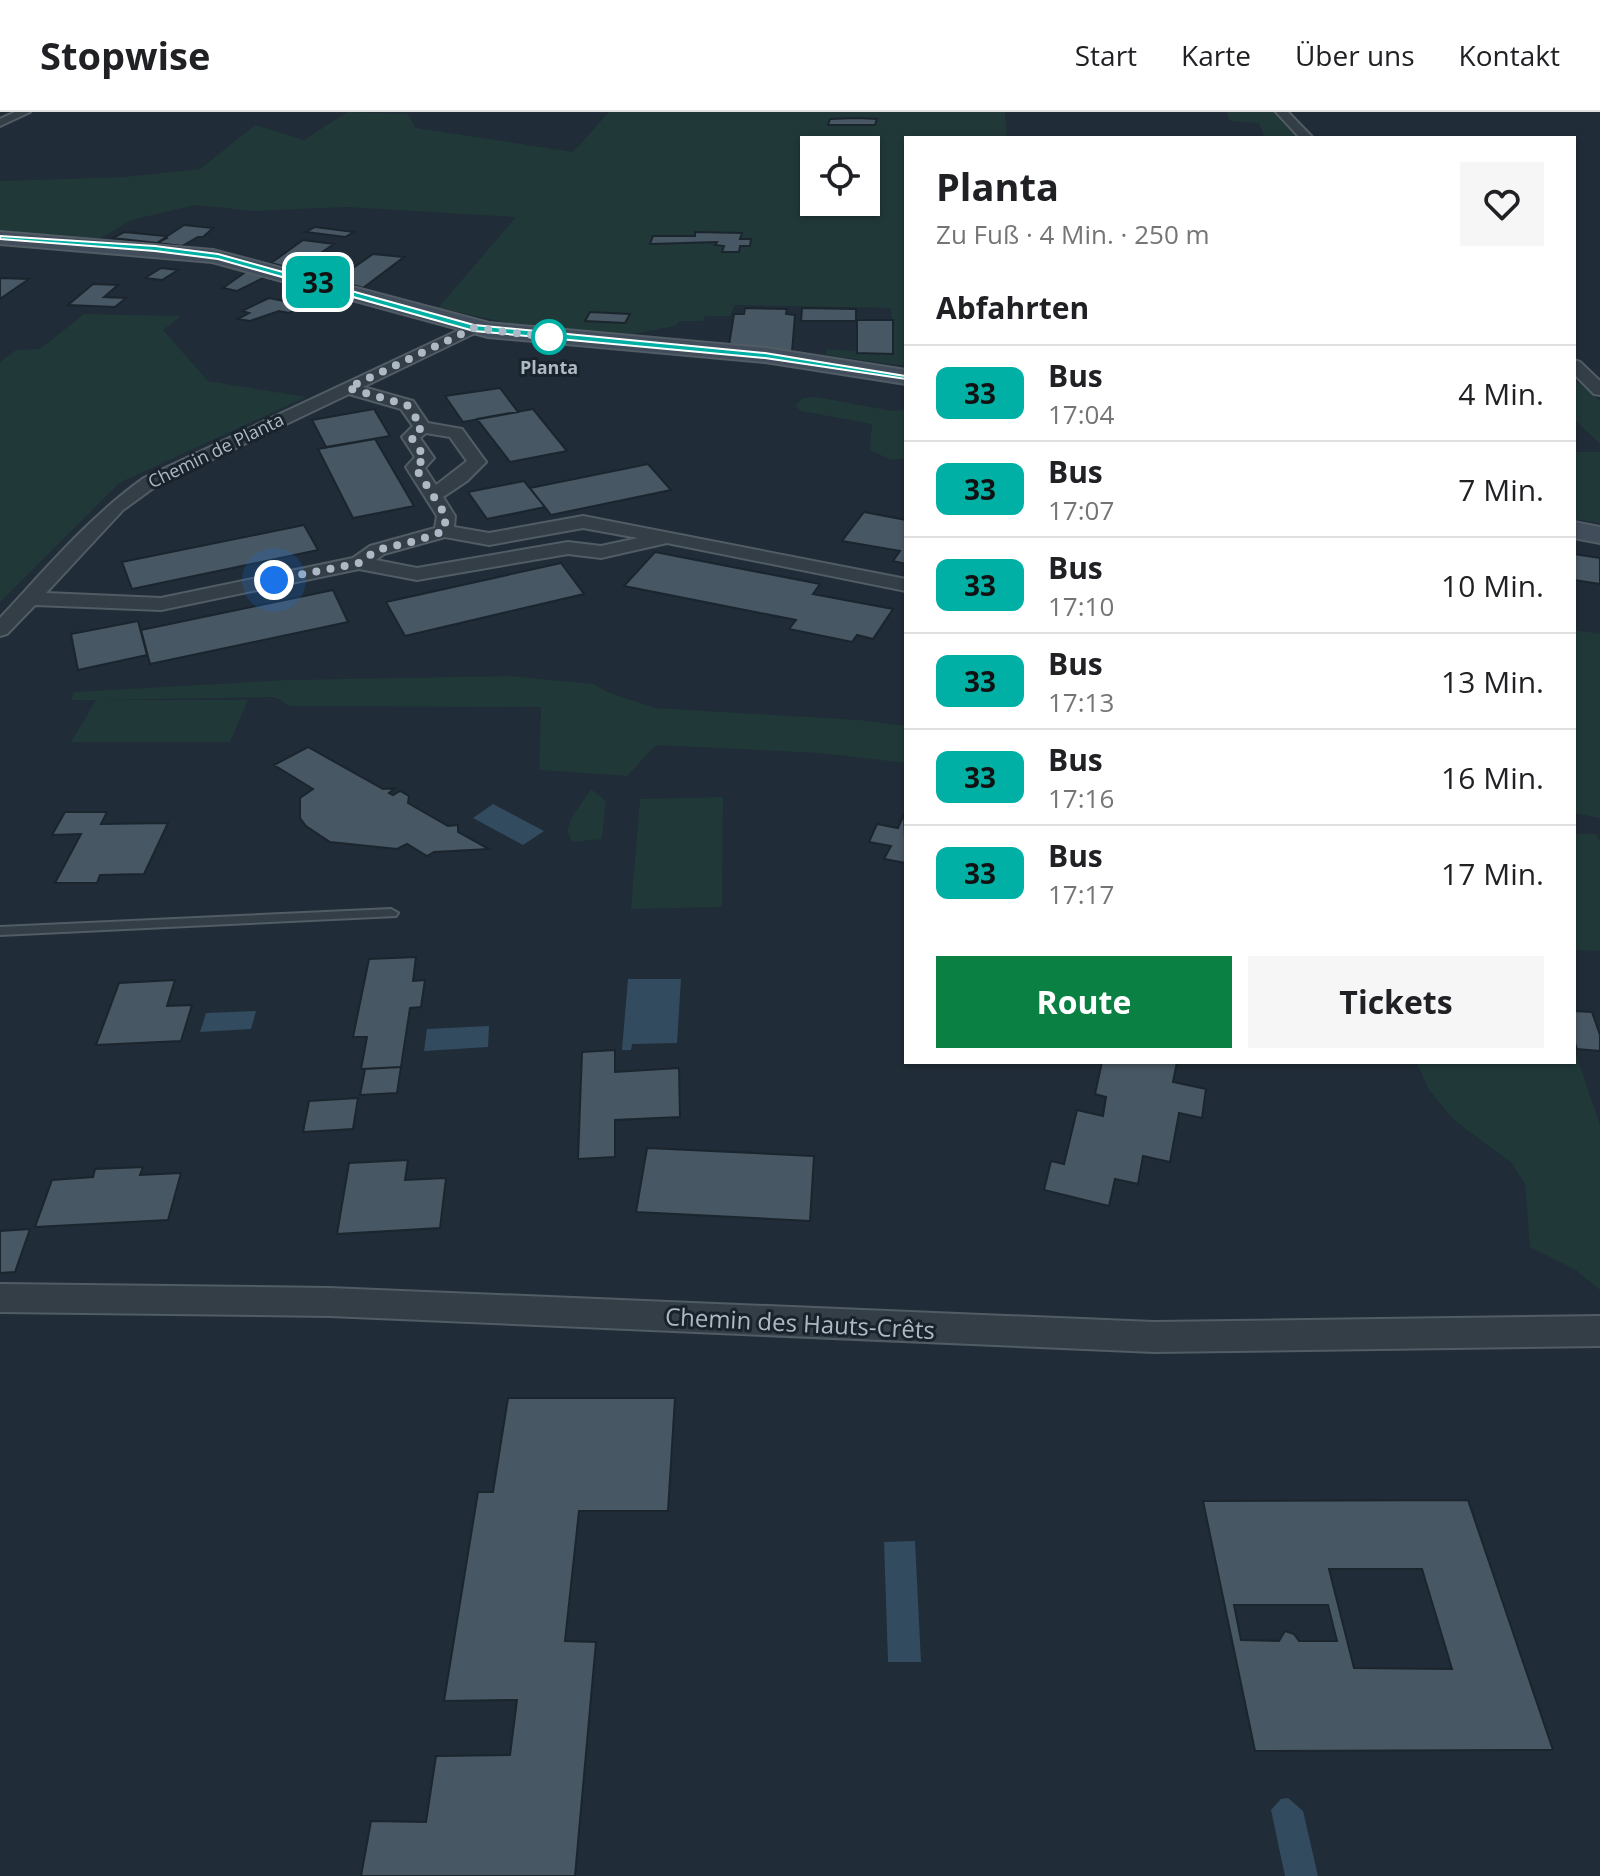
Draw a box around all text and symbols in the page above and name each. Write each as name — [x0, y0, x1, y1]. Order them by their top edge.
text: Stopwise — [40, 29, 210, 81]
text: Start — [1075, 36, 1137, 74]
text: Karte — [1181, 36, 1251, 74]
text: Über uns — [1295, 36, 1415, 74]
text: Kontakt — [1459, 36, 1560, 74]
map controls — [800, 136, 880, 216]
button: locate — [800, 136, 880, 216]
text: Planta — [936, 160, 1059, 212]
button: heart — [1460, 162, 1544, 246]
text: Zu Fuß · 4 Min. · 250 m — [936, 216, 1210, 252]
line badge: 33 — [282, 256, 354, 308]
text: 33 — [302, 263, 334, 301]
text: Abfahrten — [936, 287, 1089, 328]
marker: Planta — [532, 320, 566, 354]
place label: Planta — [520, 355, 578, 379]
text: Bus — [1048, 355, 1103, 396]
text: 4 Min. — [1458, 373, 1544, 414]
text: 33 — [964, 374, 996, 412]
text: 17:04 — [1048, 396, 1114, 432]
street label: Chemin de Planta — [144, 407, 287, 493]
text: Bus — [1048, 451, 1103, 492]
text: 7 Min. — [1458, 469, 1544, 510]
text: 33 — [964, 470, 996, 508]
text: 17:07 — [1048, 492, 1114, 528]
text: Bus — [1048, 547, 1103, 588]
your location — [254, 560, 294, 600]
text: 10 Min. — [1441, 565, 1544, 606]
text: 33 — [964, 566, 996, 604]
text: 17:10 — [1048, 588, 1114, 624]
text: Bus — [1048, 643, 1103, 684]
text: 13 Min. — [1441, 661, 1544, 702]
text: 33 — [964, 662, 996, 700]
text: 17:13 — [1048, 684, 1114, 720]
text: Bus — [1048, 739, 1103, 780]
text: 16 Min. — [1441, 757, 1544, 798]
text: 33 — [964, 758, 996, 796]
text: 17:16 — [1048, 780, 1114, 816]
text: Bus — [1048, 835, 1103, 876]
text: 17 Min. — [1441, 853, 1544, 894]
text: 33 — [964, 854, 996, 892]
text: 17:17 — [1048, 876, 1114, 912]
button: Route — [936, 956, 1232, 1048]
button: Tickets — [1248, 956, 1544, 1048]
street label: Chemin des Hauts-Crêts — [664, 1299, 936, 1346]

